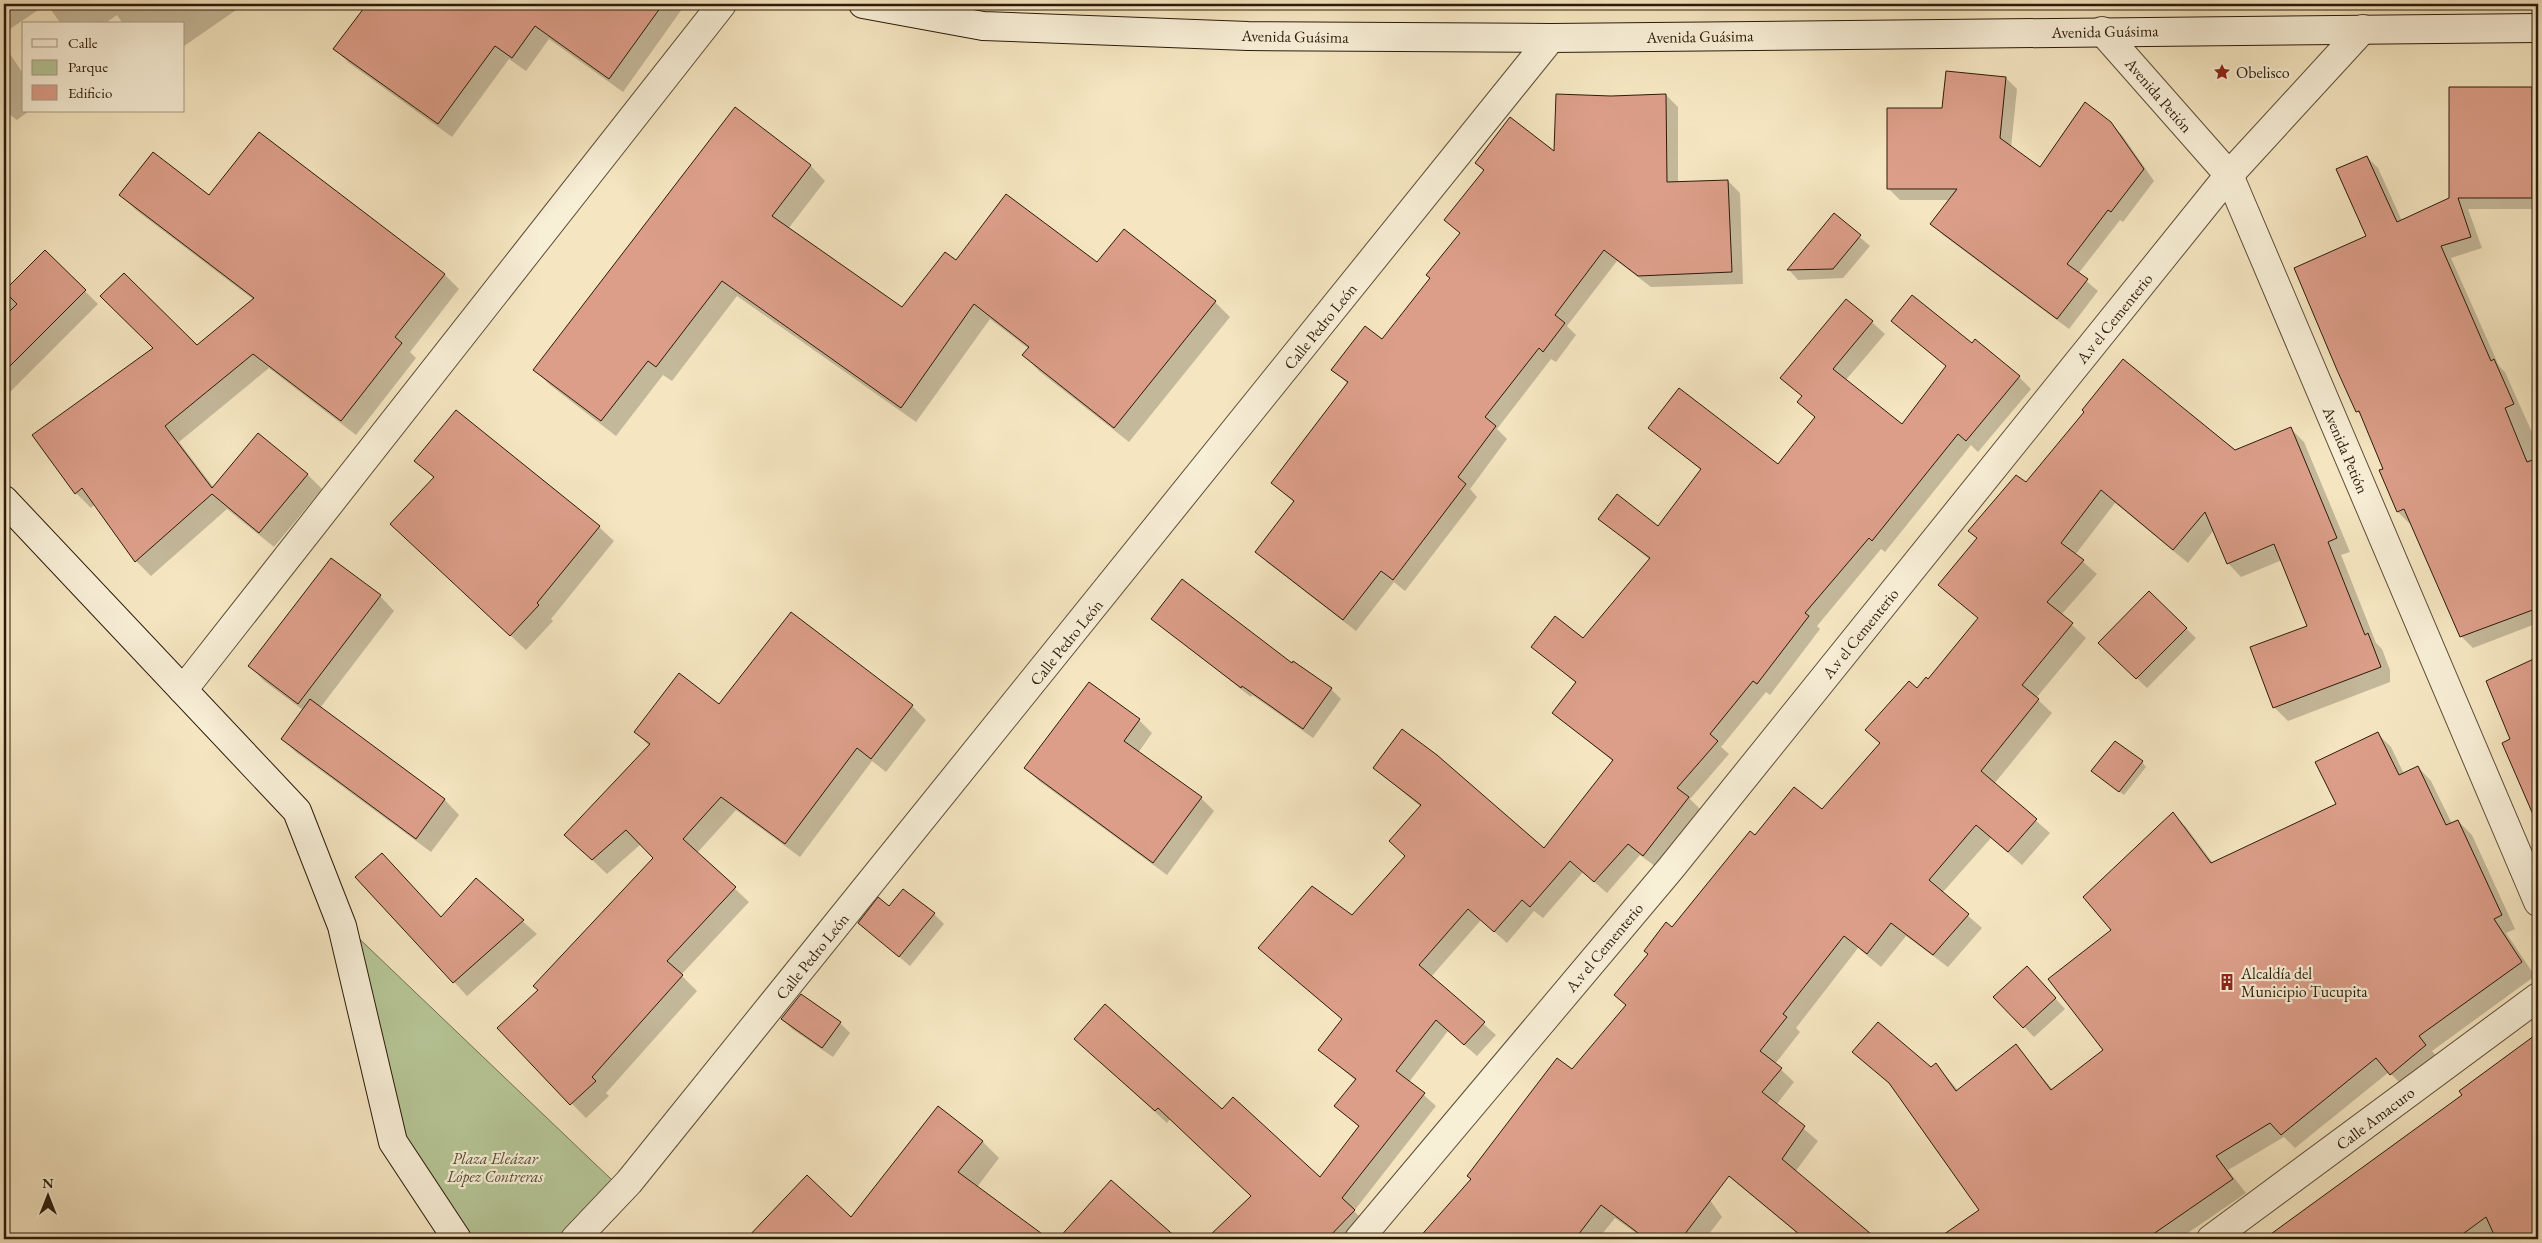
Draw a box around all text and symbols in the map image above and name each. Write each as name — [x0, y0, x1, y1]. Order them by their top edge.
street label: Avenida Guásima — [2050, 20, 2159, 43]
legend — [22, 22, 185, 112]
street label: Avenida Guásima — [1240, 25, 1349, 48]
street label: Avenida Guásima — [1645, 25, 1754, 48]
text: Calle — [68, 33, 98, 52]
street label: Avenida Petión — [2120, 53, 2197, 138]
text: Parque — [68, 57, 108, 76]
place icon: Obelisco — [2212, 62, 2232, 82]
place label: Obelisco — [2236, 62, 2290, 83]
text: Edificio — [68, 83, 112, 102]
street label: A.v el Cementerio — [2071, 269, 2157, 369]
street label: Calle Pedro León — [1279, 278, 1362, 374]
street label: Avenida Petión — [2317, 403, 2373, 497]
street label: A.v el Cementerio — [1817, 584, 1903, 684]
street label: Calle Pedro León — [1025, 594, 1108, 690]
street label: A.v el Cementerio — [1560, 898, 1648, 997]
street label: Calle Pedro León — [771, 908, 854, 1004]
place label: Alcaldía del Municipio Tucupita — [2240, 963, 2368, 1002]
building icon: Alcaldía del Municipio Tucupita — [2217, 972, 2237, 992]
street label: Calle Amacuro — [2332, 1082, 2419, 1155]
park label: Plaza Eleázar López Contreras — [446, 1148, 544, 1187]
north arrow — [22, 1170, 72, 1220]
text: N — [42, 1174, 54, 1192]

